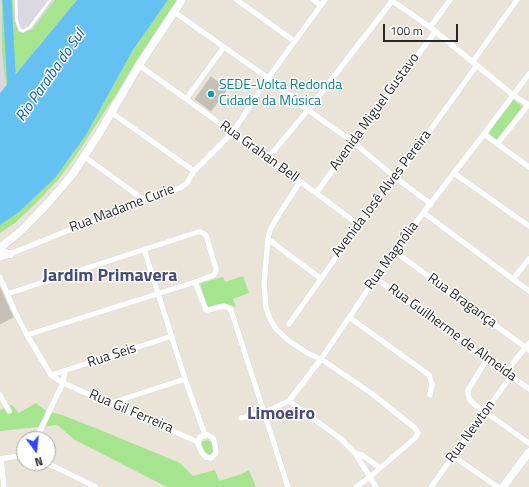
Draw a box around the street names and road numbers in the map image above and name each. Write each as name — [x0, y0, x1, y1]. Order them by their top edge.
street label: Avenida Miguel Gustavo — [327, 50, 423, 174]
street label: Rua Grahan Bell — [216, 118, 302, 186]
street label: Avenida José Alves Pereira — [329, 127, 435, 261]
street label: Rua Madame Curie — [67, 181, 177, 237]
street label: Rua Magnólia — [362, 219, 422, 293]
street label: Rua Bragança — [424, 270, 500, 332]
street label: Rua Guilherme de Almeida — [384, 281, 520, 385]
street label: Rua Seis — [85, 340, 139, 372]
street label: Rua Gil Ferreira — [86, 387, 176, 437]
street label: Rua Newton — [443, 398, 499, 466]

